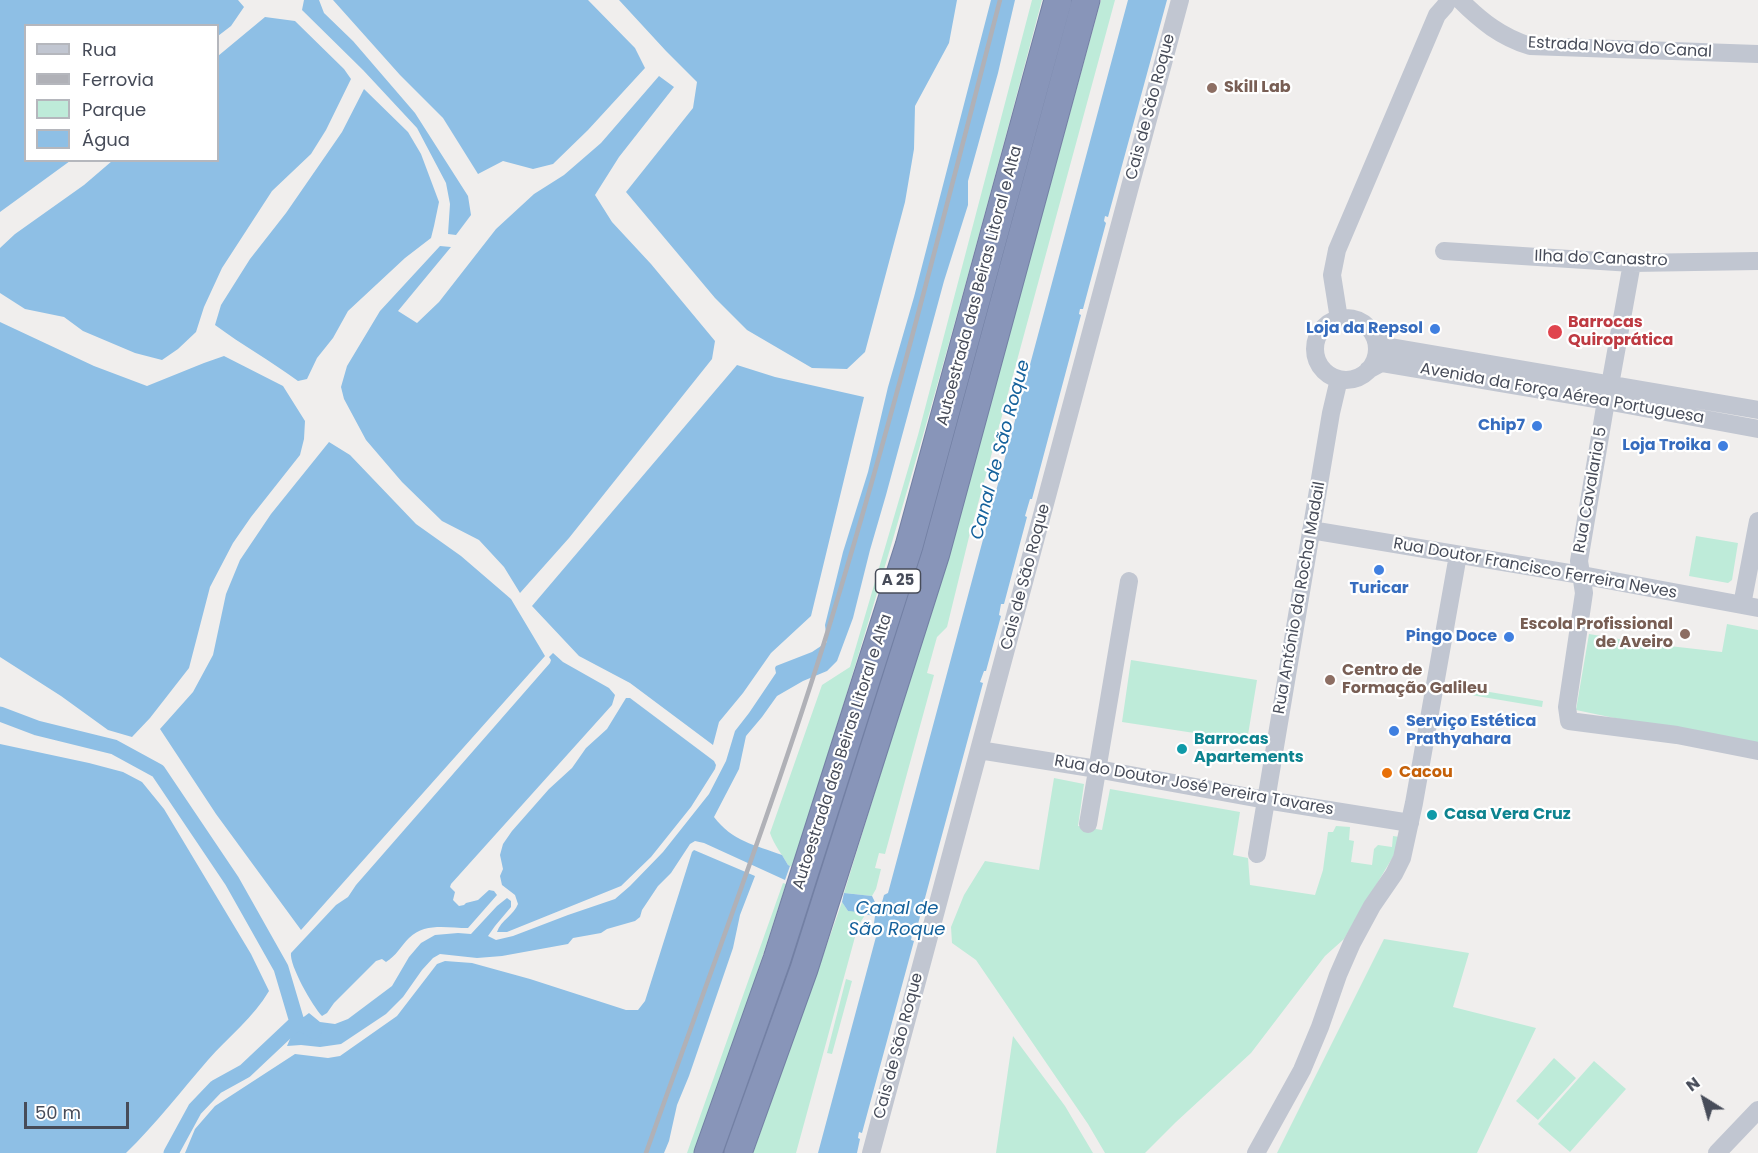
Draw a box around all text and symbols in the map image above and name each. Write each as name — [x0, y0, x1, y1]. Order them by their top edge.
legend — [24, 24, 219, 162]
street label: Cais de São Roque — [1122, 32, 1180, 182]
street label: Estrada Nova do Canal — [1528, 34, 1712, 62]
text: Rua — [82, 37, 117, 62]
text: Ferrovia — [82, 67, 154, 92]
place label: Skill Lab — [1224, 78, 1291, 98]
marker: Skill Lab — [1205, 81, 1219, 95]
text: Parque — [82, 97, 146, 122]
text: Água — [82, 127, 130, 152]
street label: Autoestrada das Beiras Litoral e Alta — [933, 144, 1027, 428]
street label: Ilha do Canastro — [1534, 247, 1668, 271]
place label: Barrocas Quiroprática — [1568, 313, 1673, 351]
place label: Loja da Repsol — [1306, 319, 1423, 339]
marker: Loja da Repsol — [1428, 322, 1442, 336]
marker: Barrocas Quiroprática — [1546, 323, 1564, 341]
water label: Canal de São Roque — [967, 358, 1035, 542]
street label: Avenida da Força Aérea Portuguesa — [1418, 360, 1706, 428]
place label: Chip7 — [1478, 416, 1525, 436]
marker: Chip7 — [1530, 419, 1544, 433]
street label: Rua Cavalaria 5 — [1570, 425, 1612, 555]
place label: Loja Troika — [1622, 436, 1711, 456]
marker: Loja Troika — [1716, 439, 1730, 453]
street label: Rua António da Rocha Madail — [1270, 480, 1330, 716]
street label: Cais de São Roque — [997, 502, 1055, 652]
street label: Rua Doutor Francisco Ferreira Neves — [1392, 535, 1678, 603]
marker: Turicar — [1372, 563, 1386, 577]
road number: A 25 — [876, 569, 920, 593]
place label: Turicar — [1349, 579, 1409, 599]
street label: Autoestrada das Beiras Litoral e Alta — [789, 612, 897, 892]
place label: Escola Profissional de Aveiro — [1520, 615, 1673, 653]
place label: Pingo Doce — [1406, 627, 1497, 647]
marker: Escola Profissional de Aveiro — [1678, 627, 1692, 641]
marker: Pingo Doce — [1502, 630, 1516, 644]
place label: Centro de Formação Galileu — [1342, 661, 1488, 699]
marker: Centro de Formação Galileu — [1323, 673, 1337, 687]
place label: Serviço Estética Prathyahara — [1406, 712, 1536, 750]
marker: Serviço Estética Prathyahara — [1387, 724, 1401, 738]
place label: Barrocas Apartements — [1194, 730, 1304, 768]
marker: Barrocas Apartements — [1175, 742, 1189, 756]
street label: Rua do Doutor José Pereira Tavares — [1053, 752, 1335, 820]
place label: Cacou — [1399, 763, 1453, 783]
marker: Cacou — [1380, 766, 1394, 780]
place label: Casa Vera Cruz — [1444, 805, 1571, 825]
marker: Casa Vera Cruz — [1425, 808, 1439, 822]
water label: Canal de São Roque — [849, 898, 945, 940]
street label: Cais de São Roque — [870, 971, 928, 1121]
north arrow — [1674, 1069, 1734, 1129]
text: N — [1681, 1071, 1705, 1097]
scale bar — [27, 1090, 132, 1128]
text: 50 m — [35, 1100, 81, 1125]

